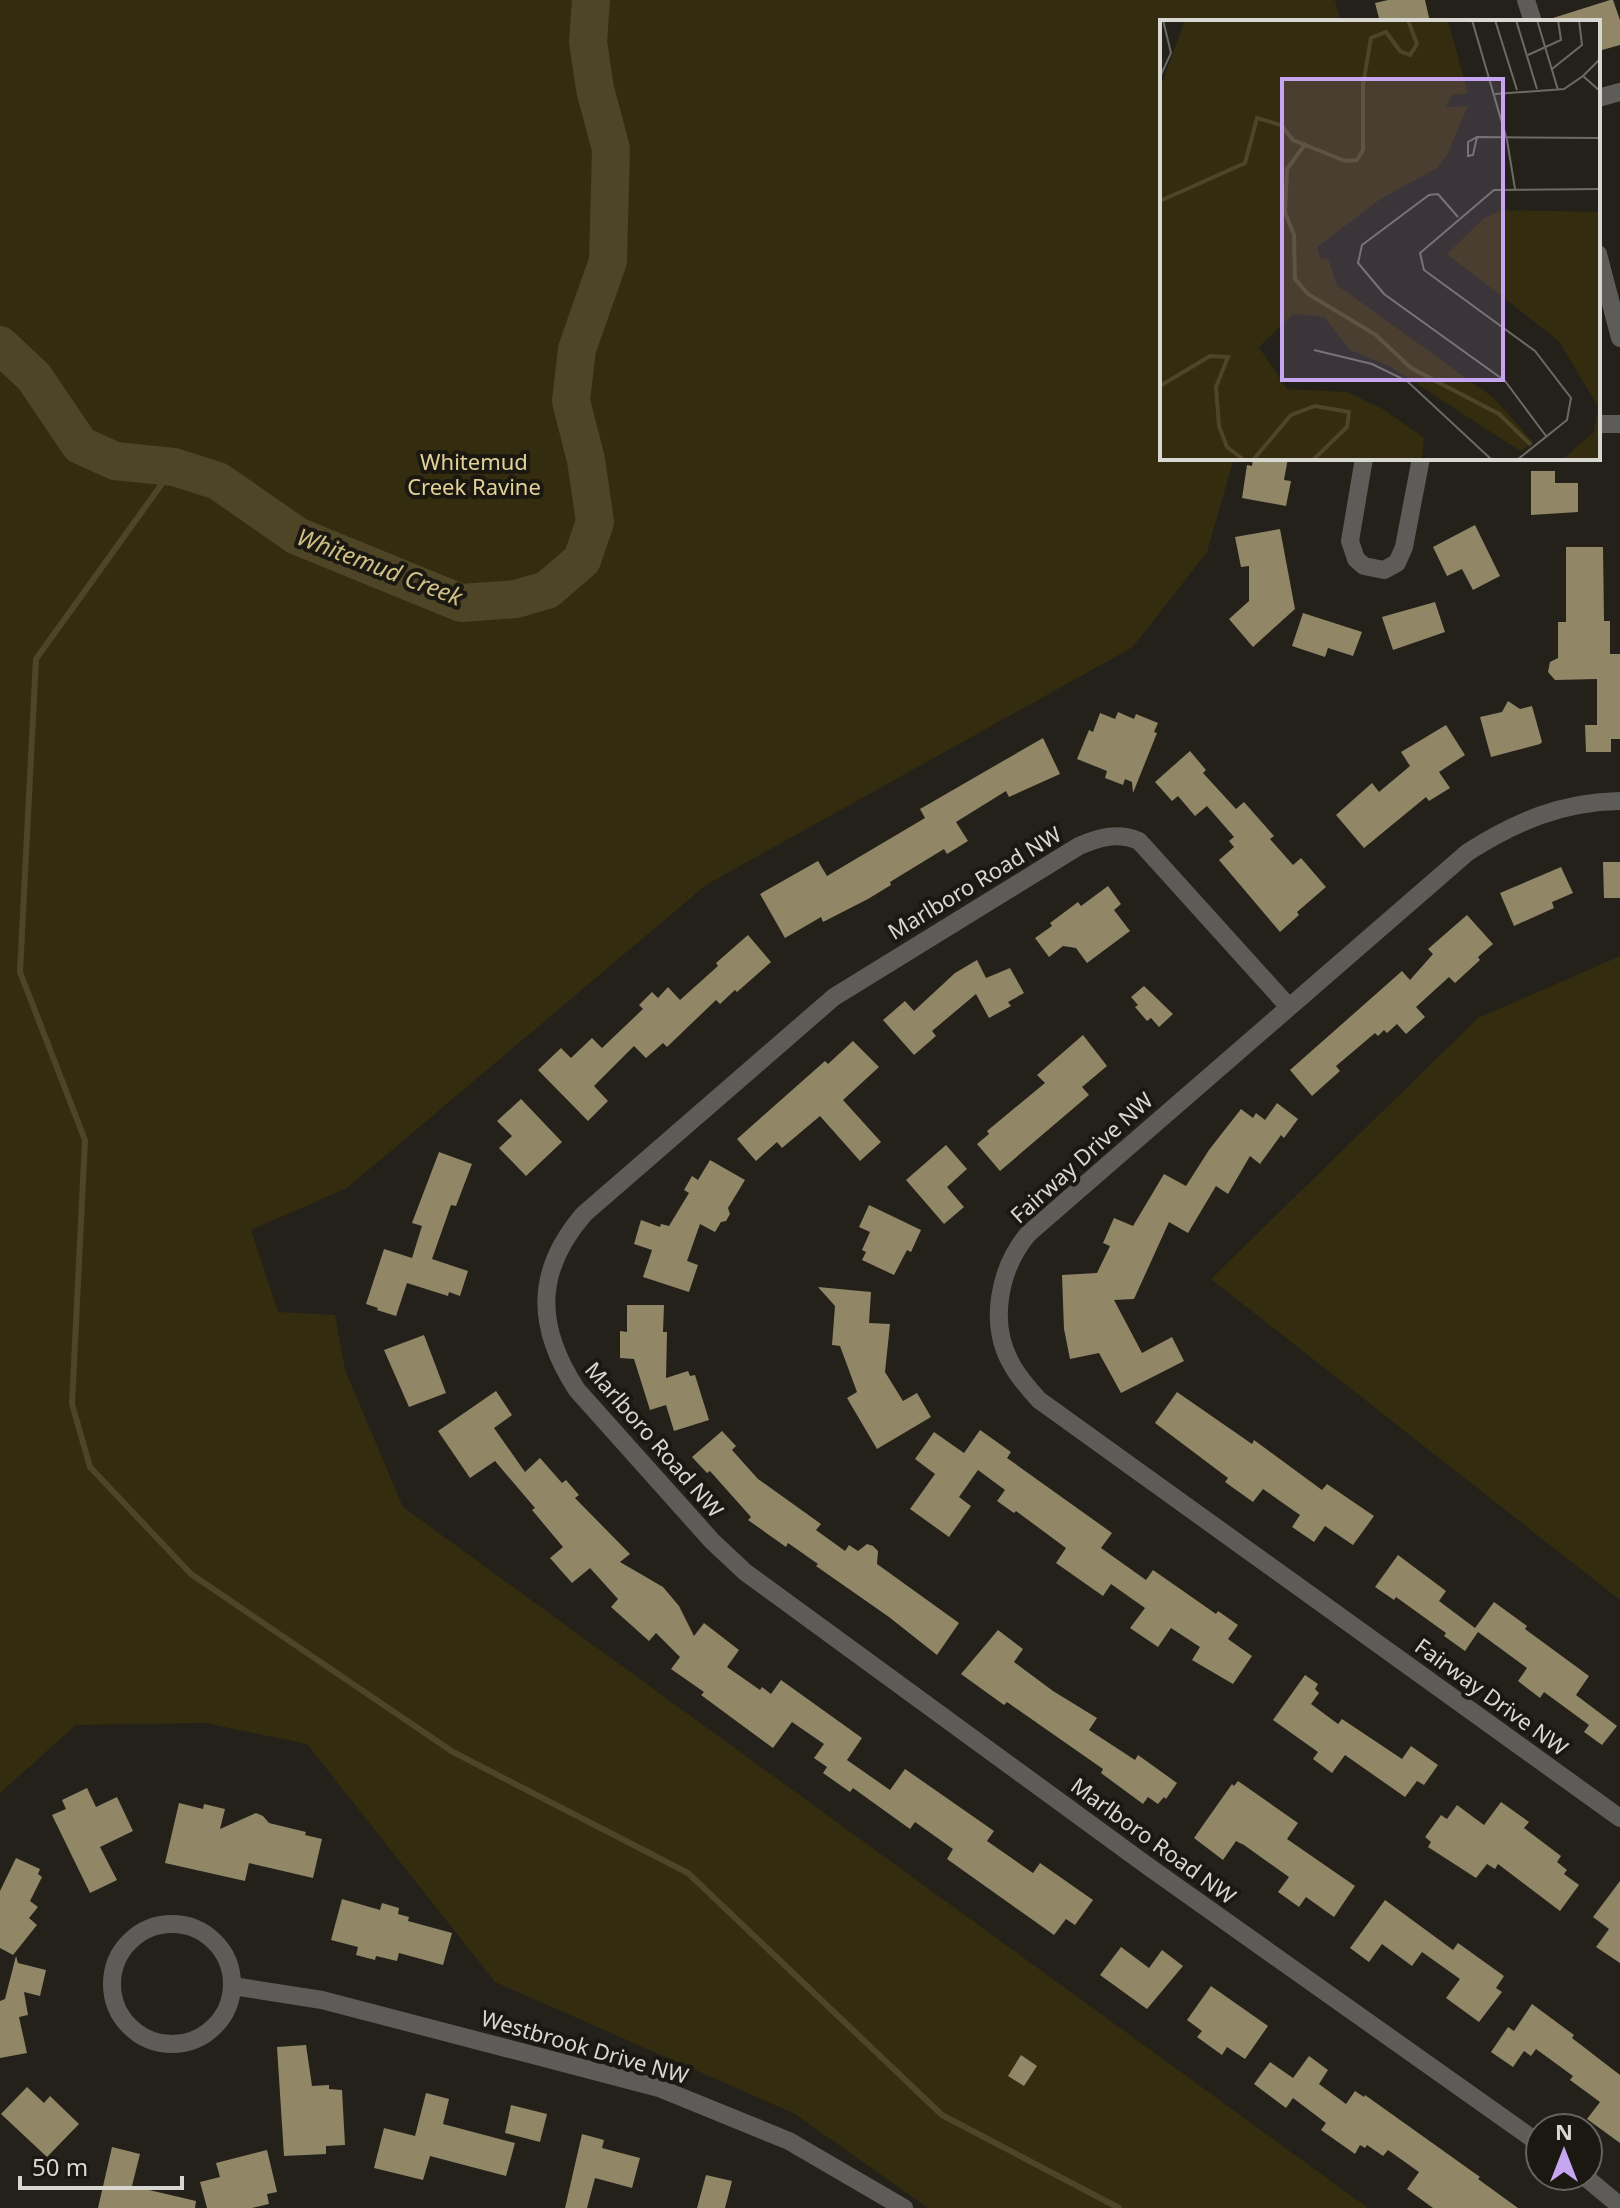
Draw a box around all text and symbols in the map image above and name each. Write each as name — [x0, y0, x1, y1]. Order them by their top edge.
inset map — [1160, 20, 1600, 460]
park label: Whitemud Creek Ravine — [407, 446, 541, 501]
water label: Whitemud Creek — [293, 519, 468, 613]
street label: Marlboro Road NW — [882, 818, 1067, 946]
street label: Fairway Drive NW — [1003, 1084, 1159, 1229]
street label: Marlboro Road NW — [579, 1355, 731, 1524]
street label: Fairway Drive NW — [1409, 1630, 1575, 1762]
street label: Marlboro Road NW — [1065, 1770, 1243, 1910]
street label: Westbrook Drive NW — [478, 2002, 693, 2090]
north arrow — [1524, 2112, 1604, 2192]
text: N — [1555, 2116, 1573, 2146]
scale bar — [20, 2140, 182, 2190]
text: 50 m — [32, 2150, 88, 2183]

